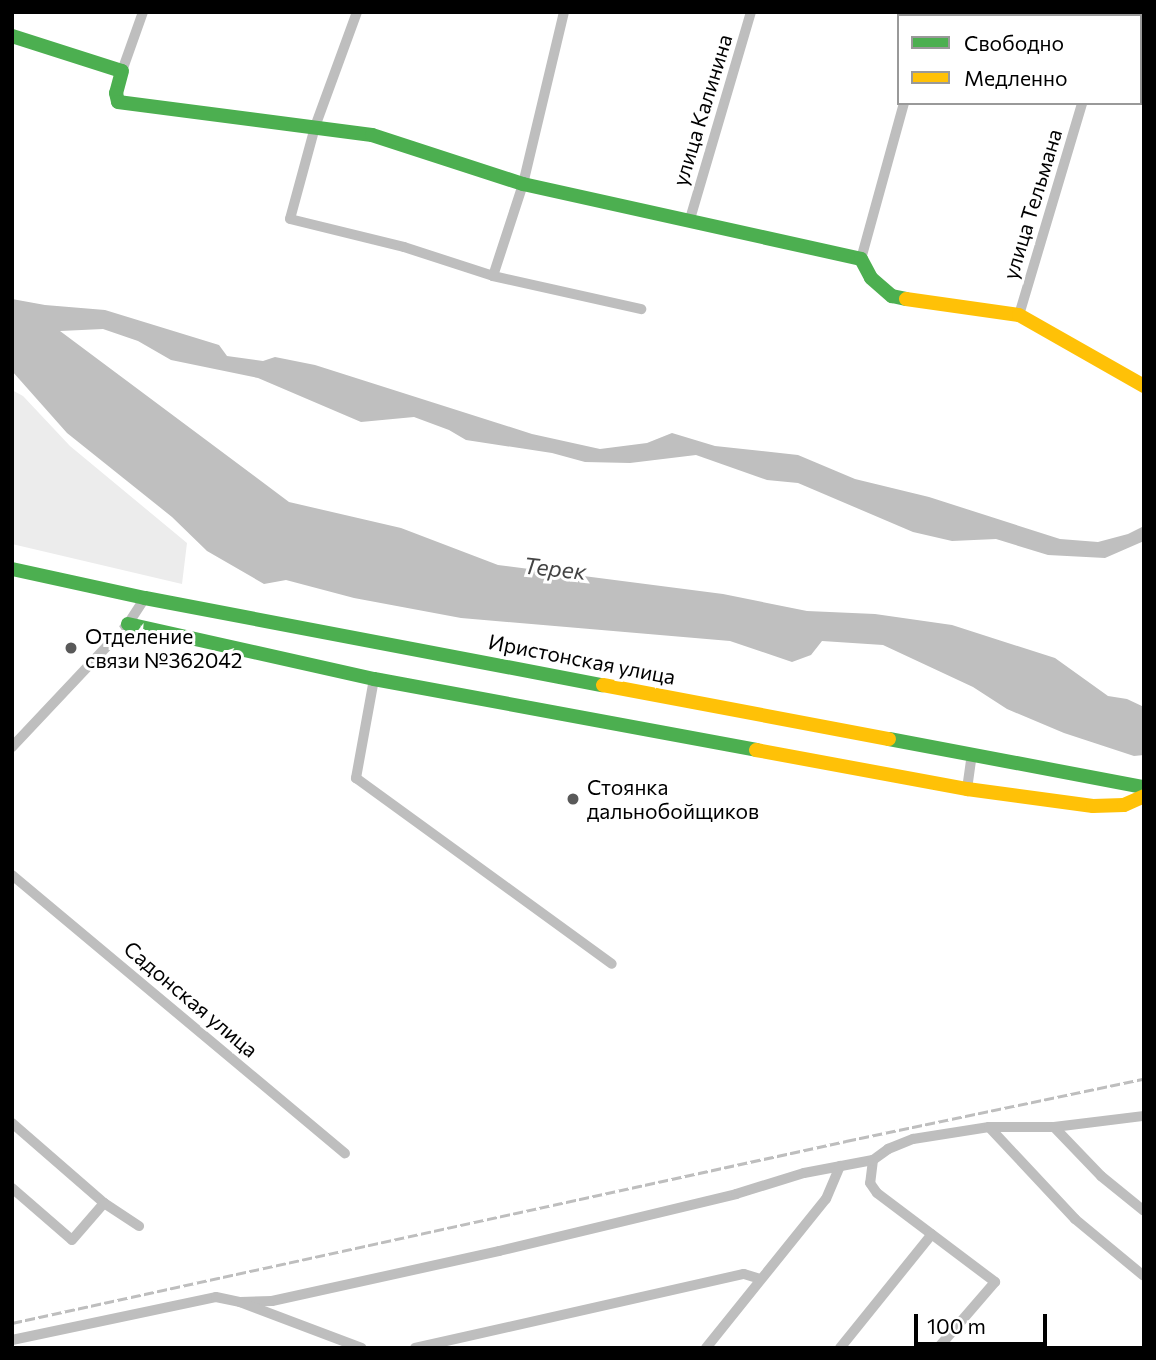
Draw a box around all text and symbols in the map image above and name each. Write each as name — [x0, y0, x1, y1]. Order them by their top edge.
legend — [897, 14, 1142, 105]
text: Свободно — [964, 30, 1064, 55]
street label: улица Калинина — [667, 31, 737, 189]
text: Медленно — [964, 65, 1068, 90]
street label: улица Тельмана — [997, 126, 1067, 282]
water label: Терек — [522, 551, 588, 585]
place label: Отделение связи №362042 — [85, 623, 242, 673]
street label: Иристонская улица — [486, 629, 678, 689]
marker: Отделение связи №362042 — [63, 640, 79, 656]
place label: Стоянка дальнобойщиков — [587, 774, 759, 824]
marker: Стоянка дальнобойщиков — [565, 791, 581, 807]
street label: Садонская улица — [119, 936, 263, 1062]
scale bar — [918, 1300, 1051, 1344]
text: 100 m — [927, 1313, 986, 1338]

